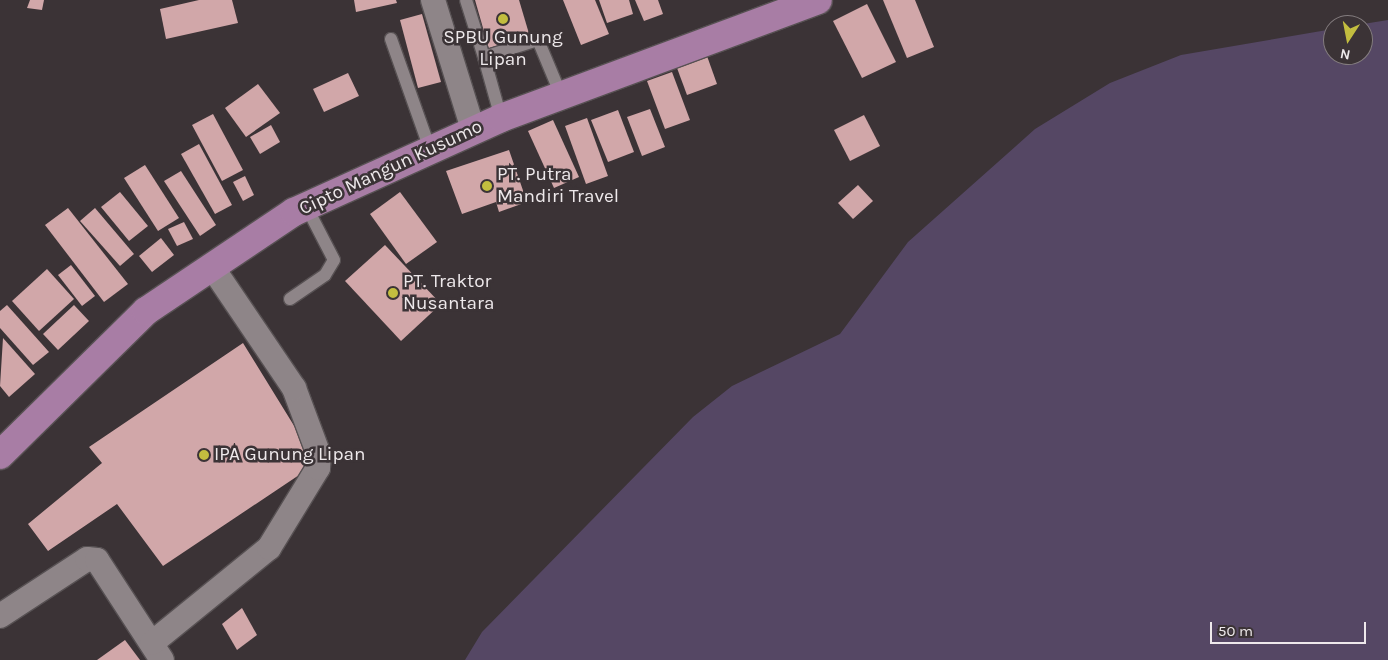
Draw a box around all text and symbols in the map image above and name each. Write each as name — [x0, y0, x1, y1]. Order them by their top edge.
marker: SPBU Gunung Lipan — [497, 13, 509, 25]
north arrow — [1323, 15, 1373, 65]
place label: SPBU Gunung Lipan — [443, 27, 563, 71]
text: N — [1339, 45, 1352, 64]
street label: Cipto Mangun Kusumo — [296, 116, 486, 220]
place label: PT. Putra Mandiri Travel — [497, 164, 619, 208]
marker: PT. Putra Mandiri Travel — [481, 180, 493, 192]
place label: PT. Traktor Nusantara — [403, 271, 494, 315]
marker: PT. Traktor Nusantara — [387, 287, 399, 299]
place label: IPA Gunung Lipan — [214, 444, 366, 466]
marker: IPA Gunung Lipan — [198, 449, 210, 461]
scale bar — [1213, 612, 1369, 644]
text: 50 m — [1218, 622, 1253, 640]

